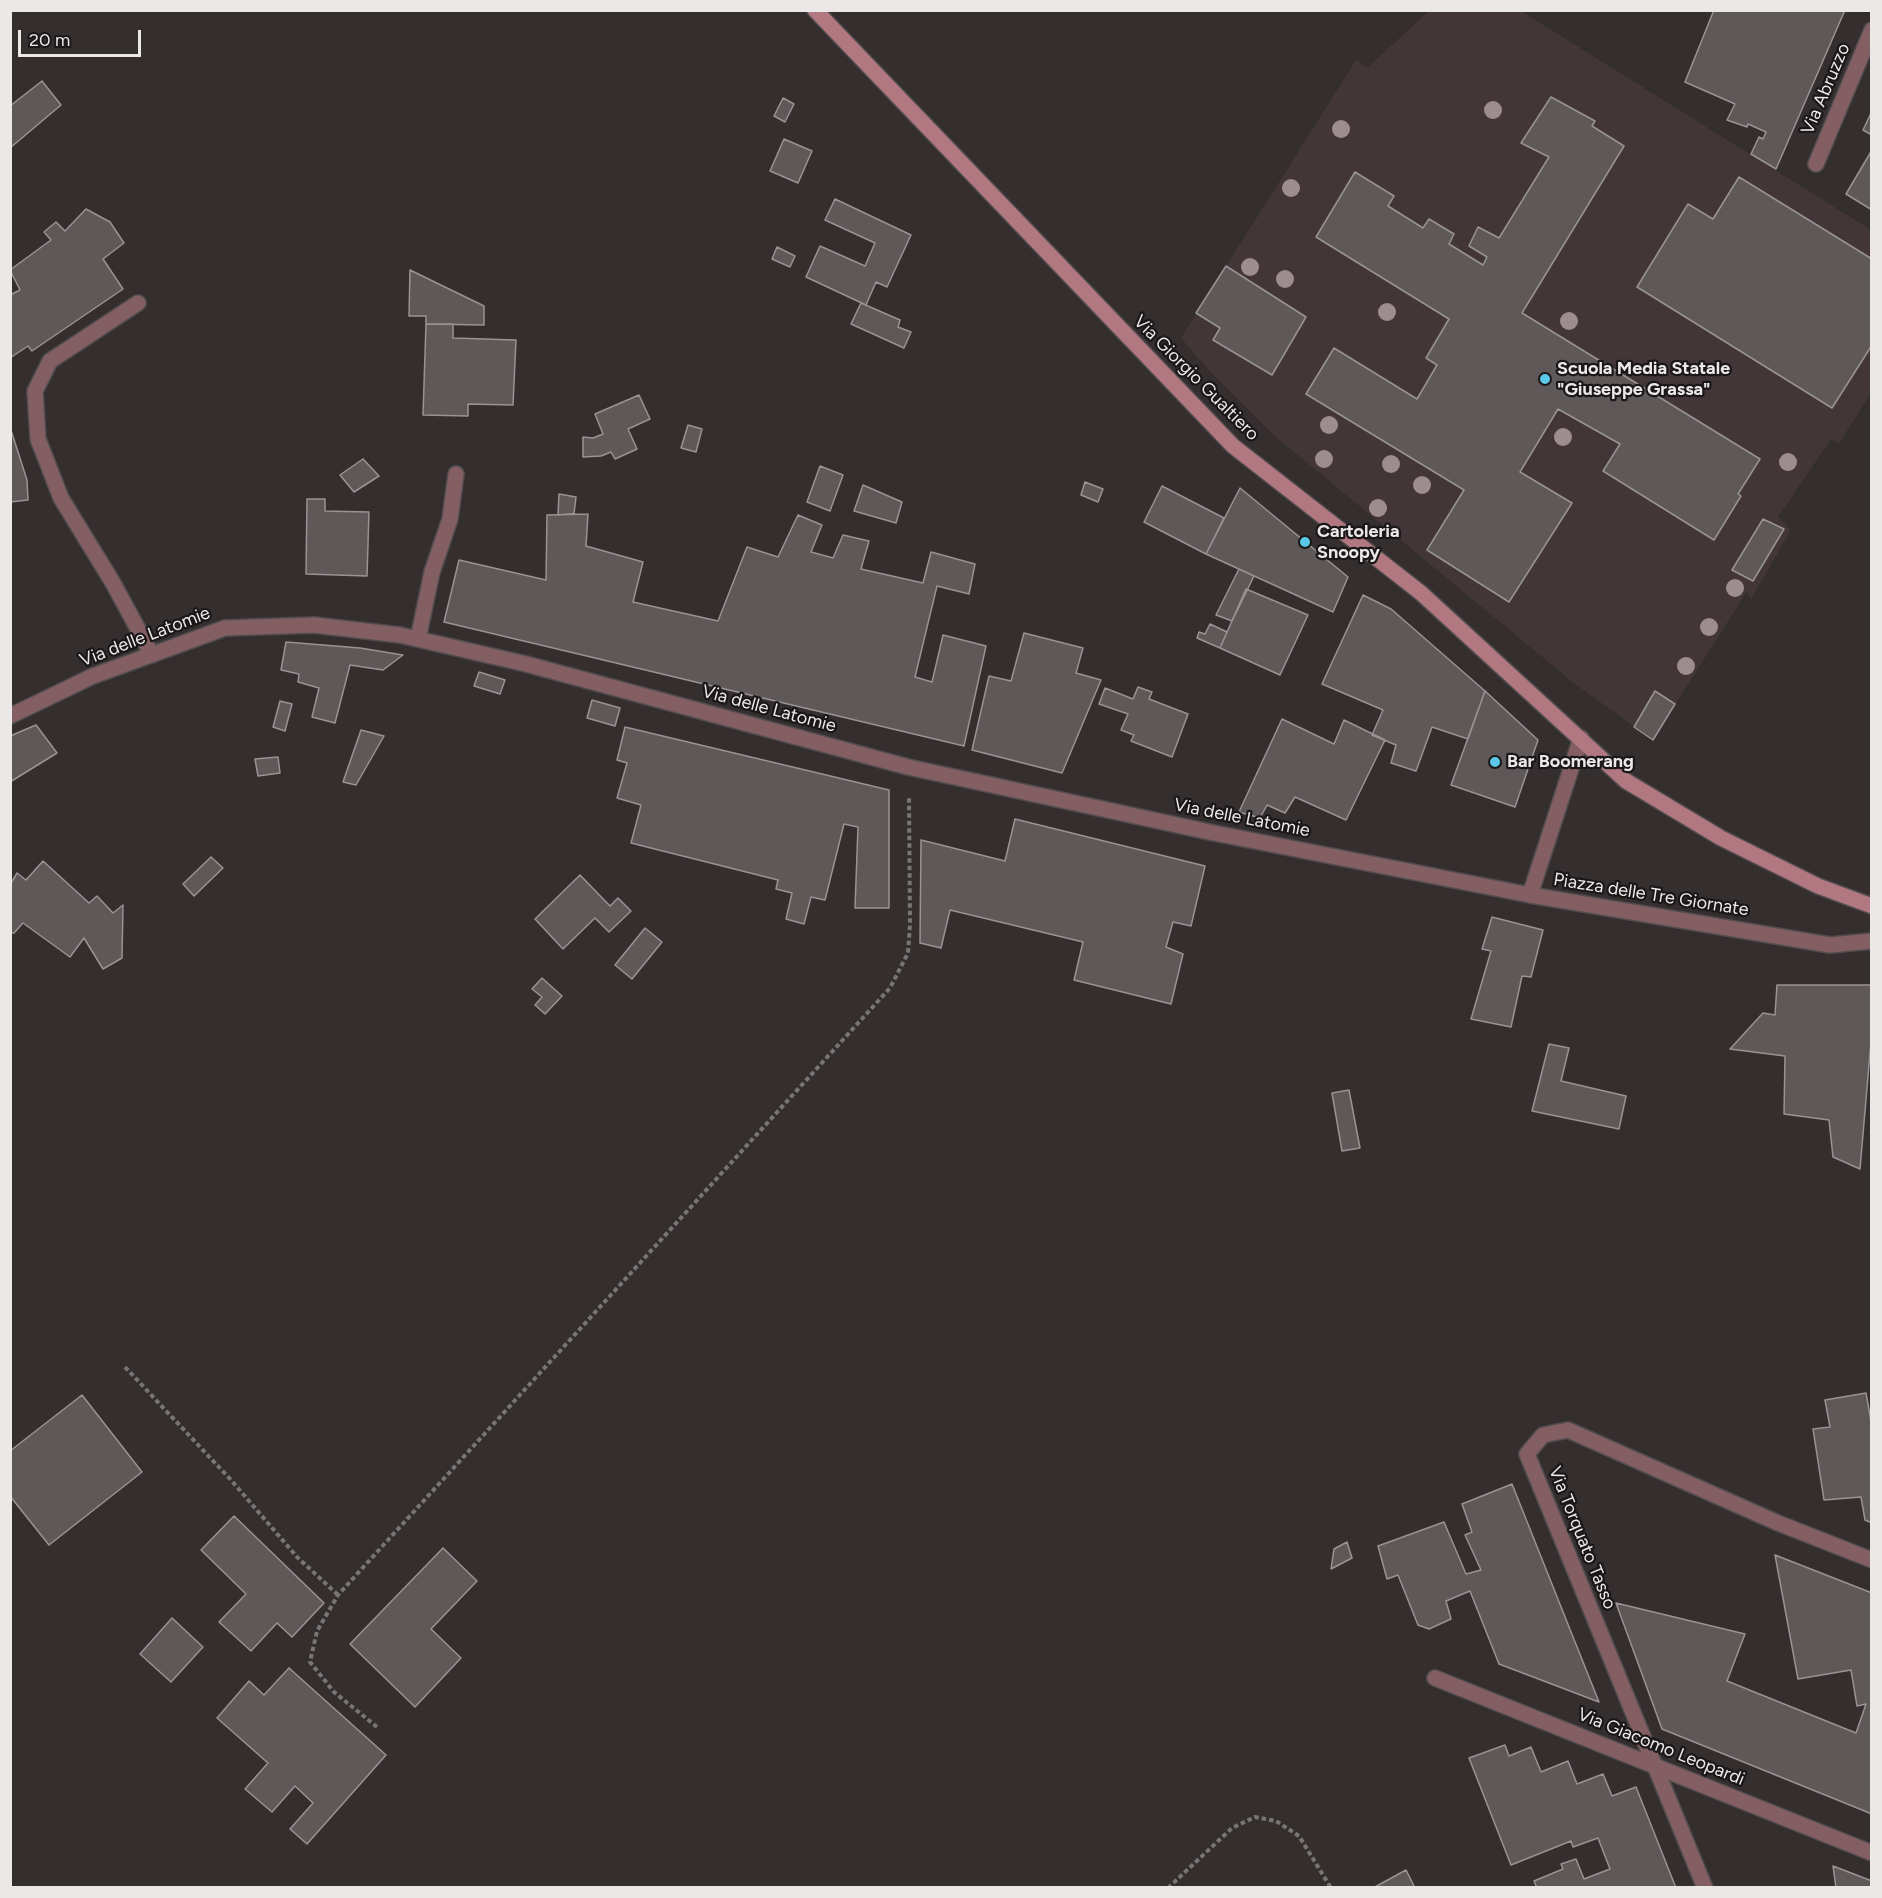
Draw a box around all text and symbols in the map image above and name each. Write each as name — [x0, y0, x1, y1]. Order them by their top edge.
scale bar — [21, 18, 144, 56]
text: 20 m — [29, 29, 70, 51]
street label: Via Abruzzo — [1797, 40, 1855, 138]
street label: Via Giorgio Gualtiero — [1129, 311, 1263, 445]
place label: Scuola Media Statale "Giuseppe Grassa" — [1557, 358, 1730, 400]
marker: Scuola Media Statale "Giuseppe Grassa" — [1538, 372, 1552, 386]
place label: Cartoleria Snoopy — [1317, 521, 1400, 564]
marker: Cartoleria Snoopy — [1298, 535, 1312, 549]
street label: Via delle Latomie — [77, 602, 213, 672]
street label: Via delle Latomie — [700, 681, 838, 737]
place label: Bar Boomerang — [1507, 751, 1634, 773]
marker: Bar Boomerang — [1488, 755, 1502, 769]
street label: Via delle Latomie — [1172, 794, 1312, 842]
street label: Piazza delle Tre Giornate — [1552, 869, 1750, 921]
street label: Via Torquato Tasso — [1543, 1463, 1621, 1613]
street label: Via Giacomo Leopardi — [1574, 1704, 1748, 1790]

